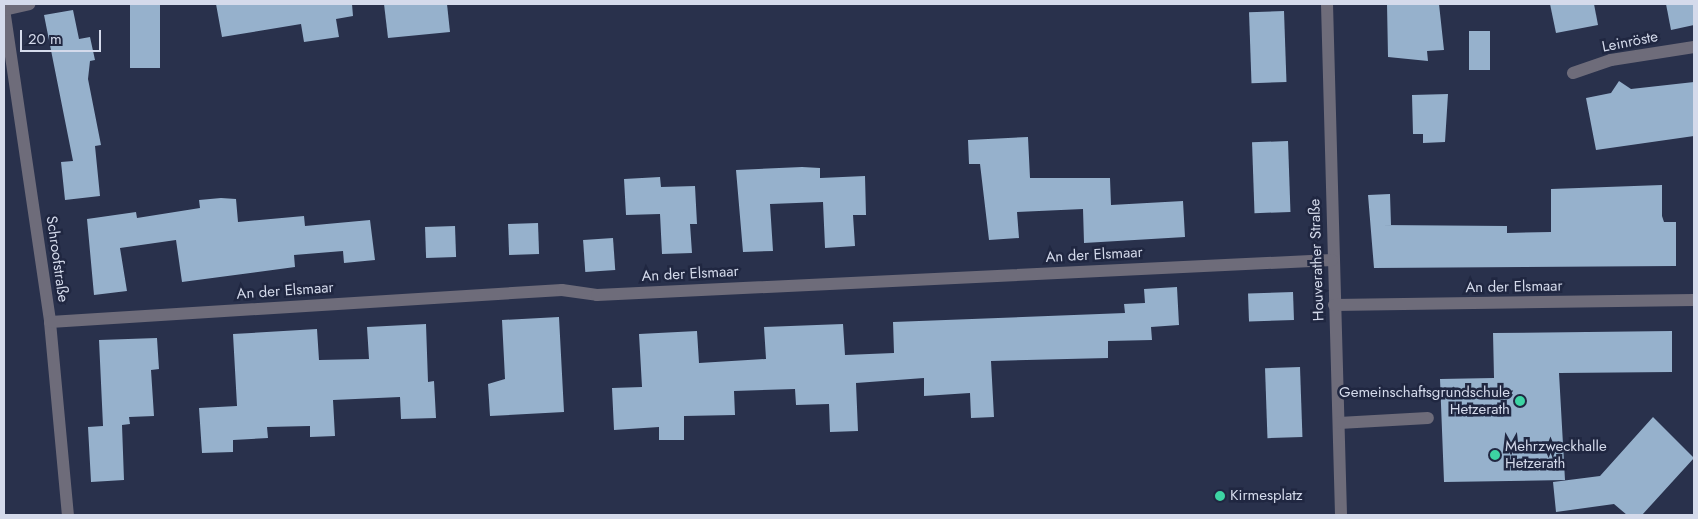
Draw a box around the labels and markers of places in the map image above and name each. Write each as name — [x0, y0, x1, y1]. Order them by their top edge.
place label: Gemeinschaftsgrundschule Hetzerath — [1339, 383, 1510, 418]
marker: Gemeinschaftsgrundschule Hetzerath — [1514, 395, 1526, 407]
place label: Mehrzweckhalle Hetzerath — [1505, 437, 1607, 472]
marker: Mehrzweckhalle Hetzerath — [1489, 449, 1501, 461]
place label: Kirmesplatz — [1230, 487, 1303, 505]
marker: Kirmesplatz — [1214, 490, 1226, 502]

